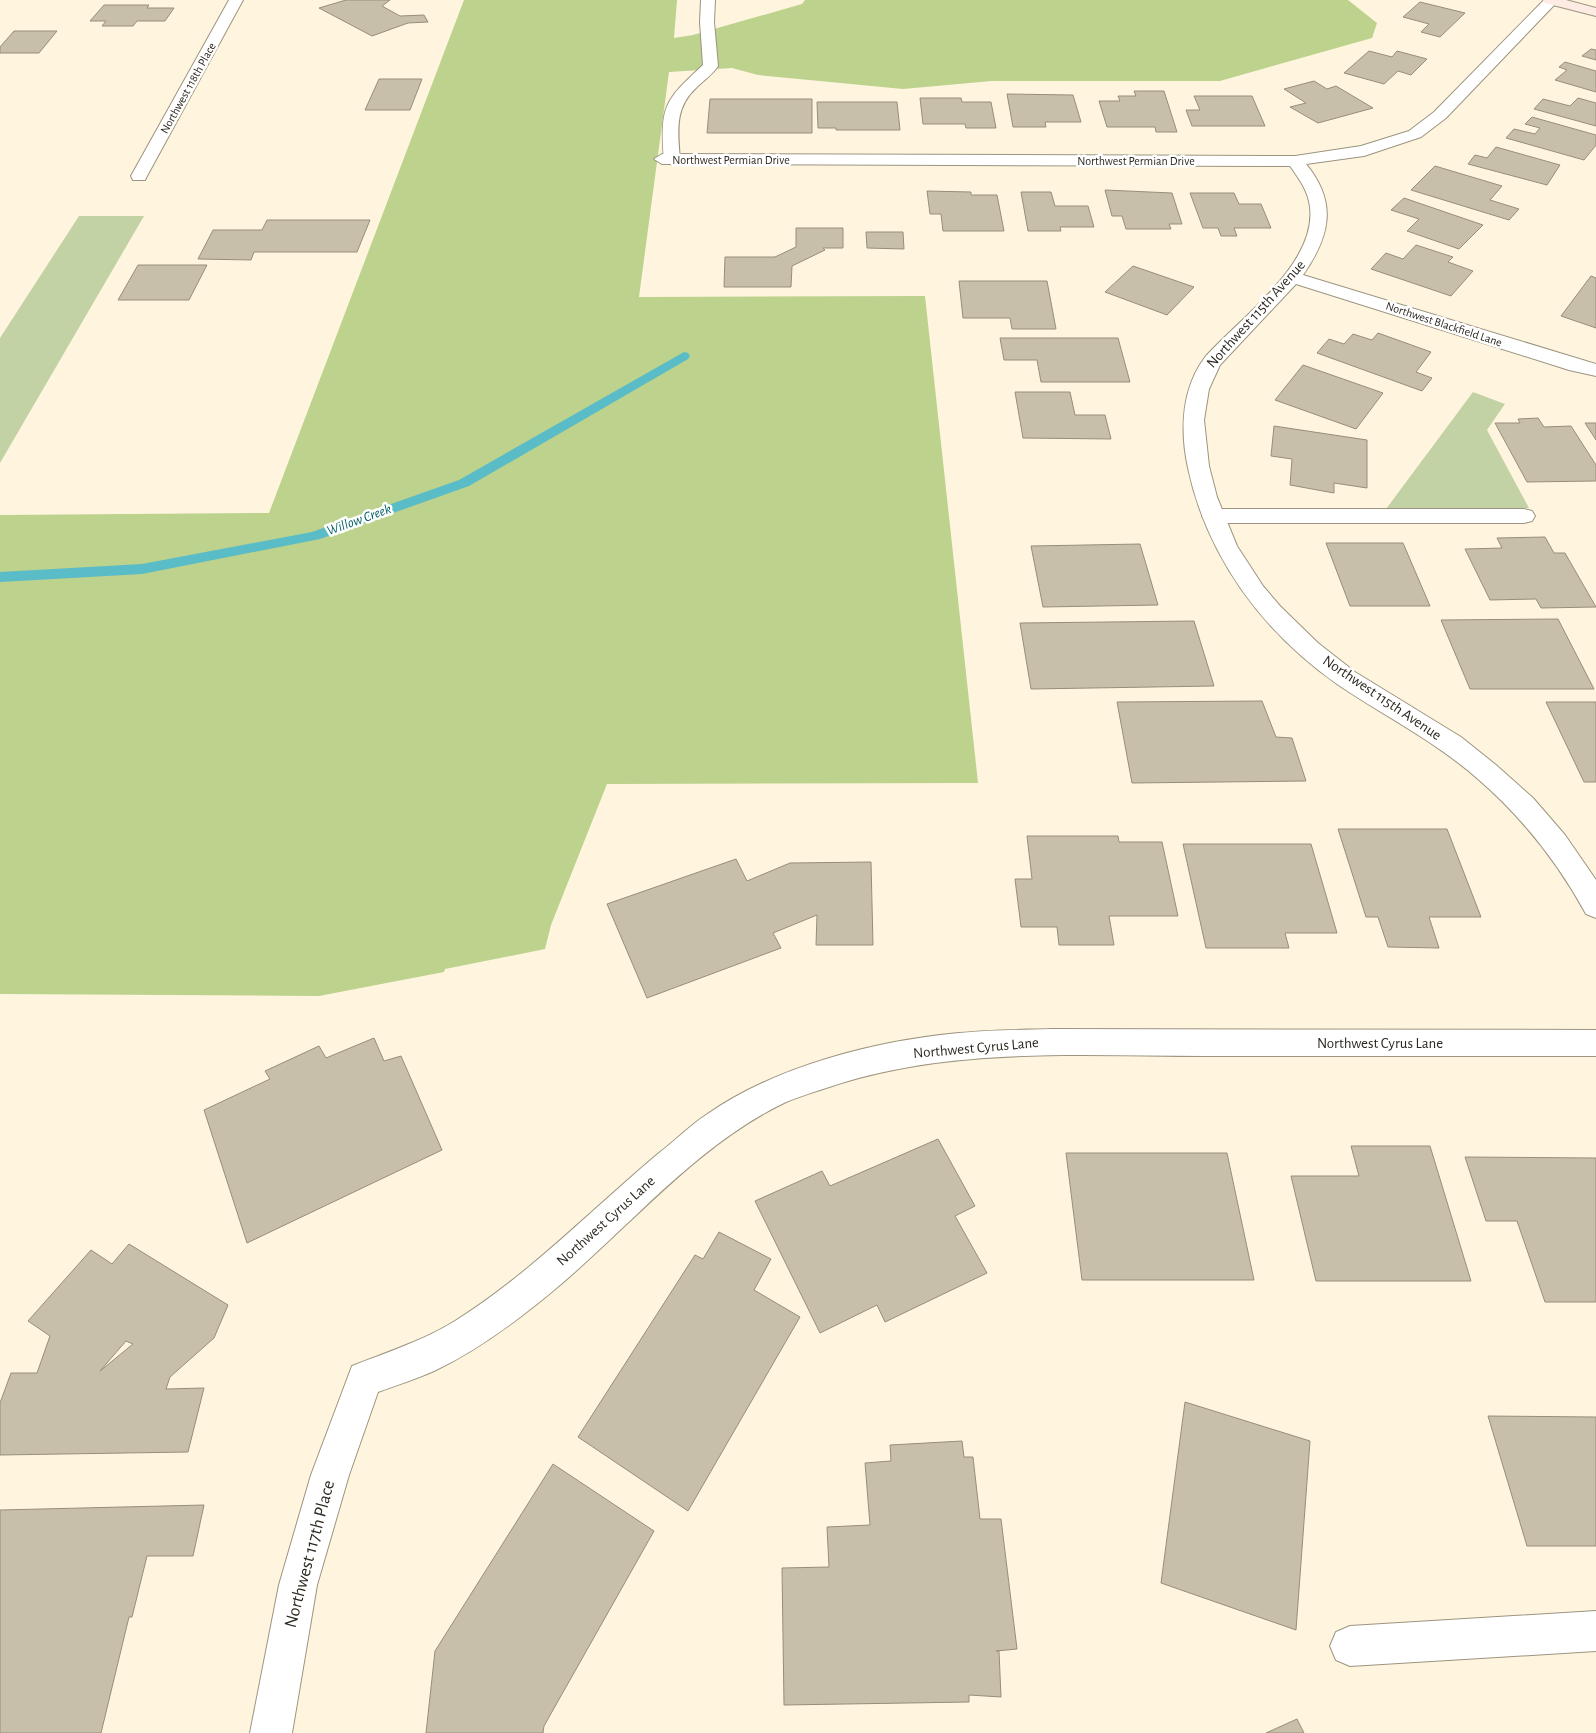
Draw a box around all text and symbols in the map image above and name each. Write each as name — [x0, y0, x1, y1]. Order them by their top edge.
street label: Northwest 118th Place — [158, 40, 218, 136]
street label: Northwest Permian Drive — [672, 154, 790, 166]
street label: Northwest Permian Drive — [1077, 155, 1195, 167]
street label: Northwest 115th Avenue — [1204, 257, 1308, 371]
street label: Northwest Blackfield Lane — [1384, 299, 1504, 349]
water label: Willow Creek — [325, 502, 394, 538]
street label: Northwest 115th Avenue — [1320, 653, 1444, 743]
street label: Northwest Cyrus Lane — [912, 1035, 1040, 1061]
street label: Northwest Cyrus Lane — [1317, 1036, 1443, 1051]
street label: Northwest Cyrus Lane — [554, 1173, 658, 1269]
street label: Northwest 117th Place — [282, 1478, 338, 1630]

